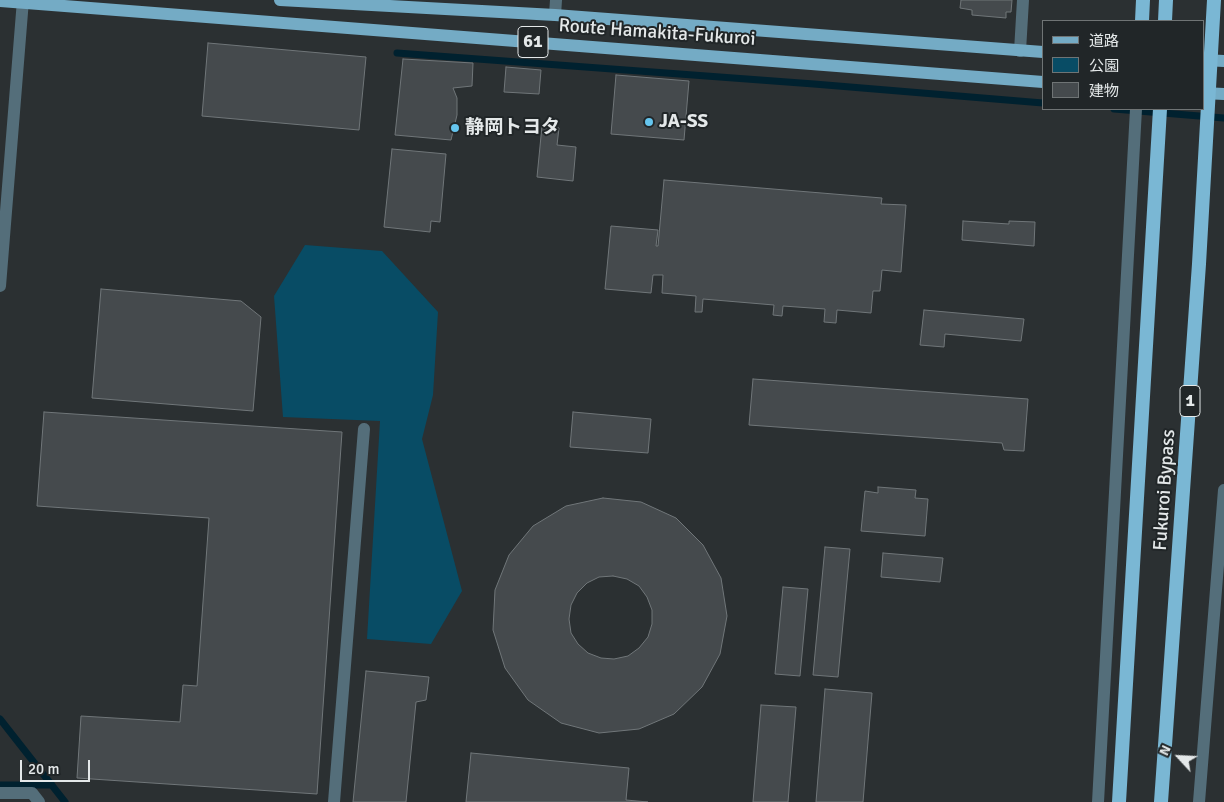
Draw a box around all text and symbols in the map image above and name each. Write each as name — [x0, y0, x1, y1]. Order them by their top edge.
street label: Route Hamakita-Fukuroi — [558, 15, 756, 51]
legend — [1042, 20, 1204, 110]
road number: 61 — [518, 27, 548, 58]
text: 道路 — [1089, 32, 1119, 50]
text: 公園 — [1089, 57, 1119, 75]
text: 建物 — [1089, 82, 1119, 100]
place label: JA-SS — [659, 111, 708, 133]
marker: JA-SS — [643, 116, 655, 128]
place label: 静岡トヨタ — [465, 117, 560, 139]
marker: 静岡トヨタ — [449, 122, 461, 134]
road number: 1 — [1180, 386, 1200, 416]
street label: Fukuroi Bypass — [1149, 429, 1181, 551]
north arrow — [1154, 732, 1204, 782]
text: N — [1155, 742, 1175, 758]
scale bar — [22, 750, 92, 782]
text: 20 m — [28, 760, 59, 778]

